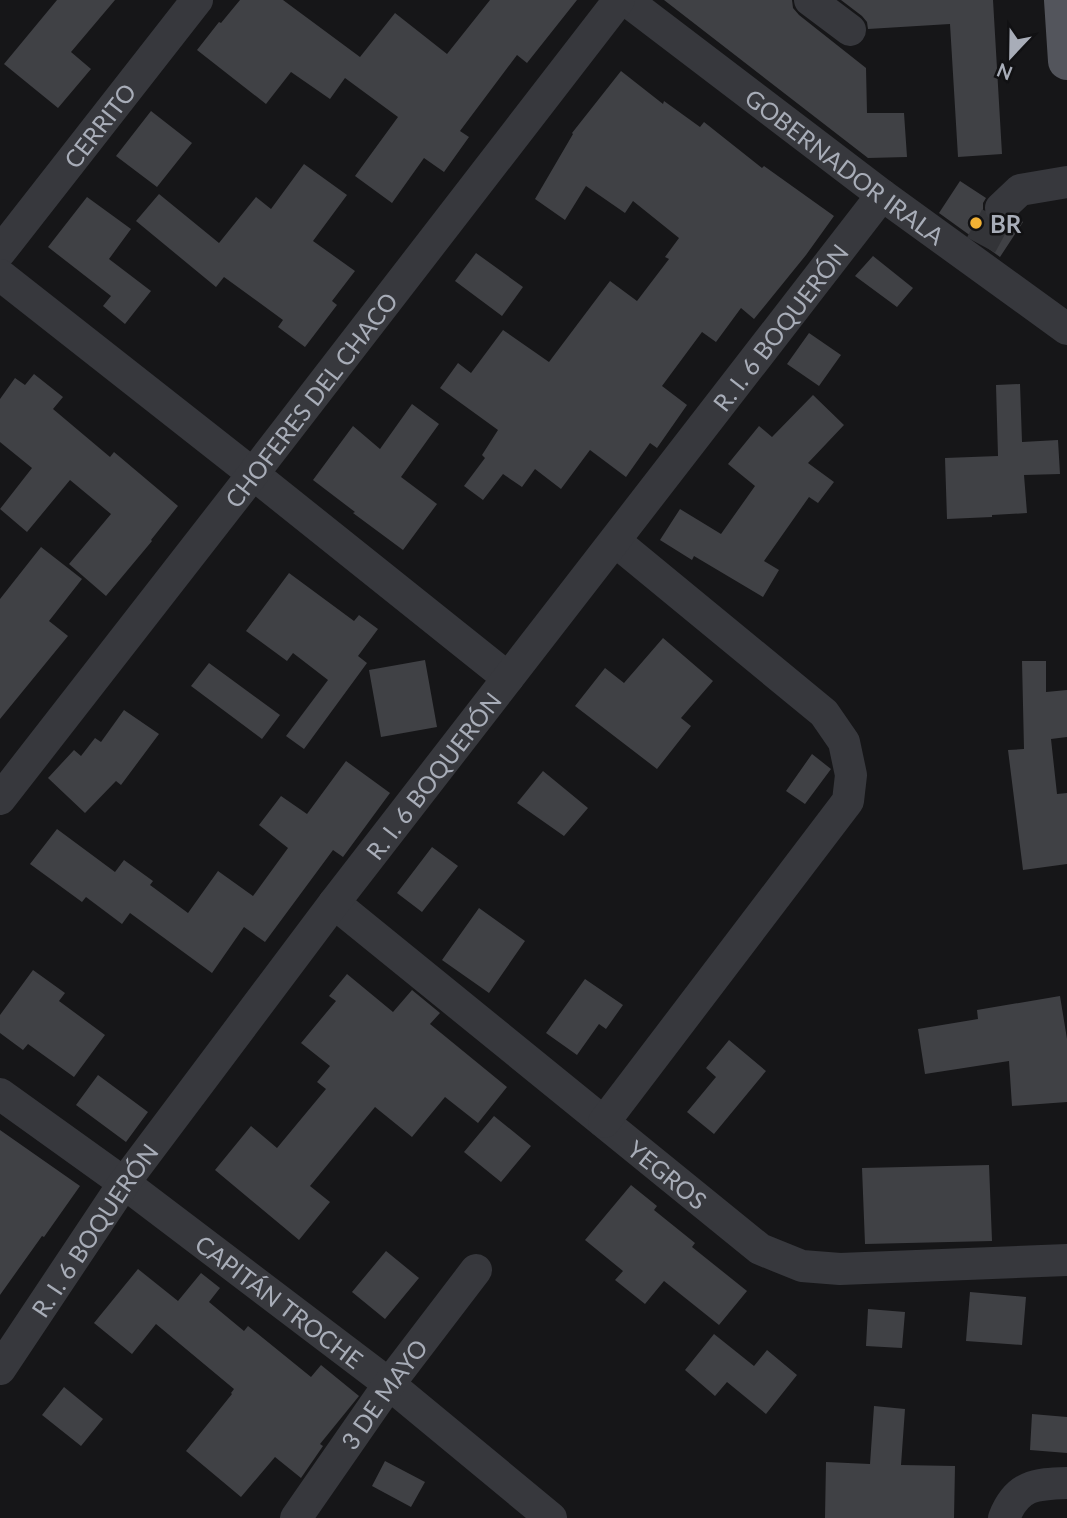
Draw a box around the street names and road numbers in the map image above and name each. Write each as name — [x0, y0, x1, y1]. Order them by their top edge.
street label: CERRITO — [57, 77, 141, 173]
street label: GOBERNADOR IRALA — [740, 82, 951, 250]
street label: R. I. 6 BOQUERÓN — [706, 238, 854, 416]
street label: CHOFERES DEL CHACO — [218, 286, 403, 513]
street label: R. I. 6 BOQUERÓN — [359, 686, 507, 865]
street label: YEGROS — [622, 1133, 713, 1215]
street label: R. I. 6 BOQUERÓN — [25, 1137, 163, 1322]
street label: CAPITÁN TROCHE — [190, 1228, 369, 1374]
street label: 3 DE MAYO — [334, 1333, 433, 1454]

